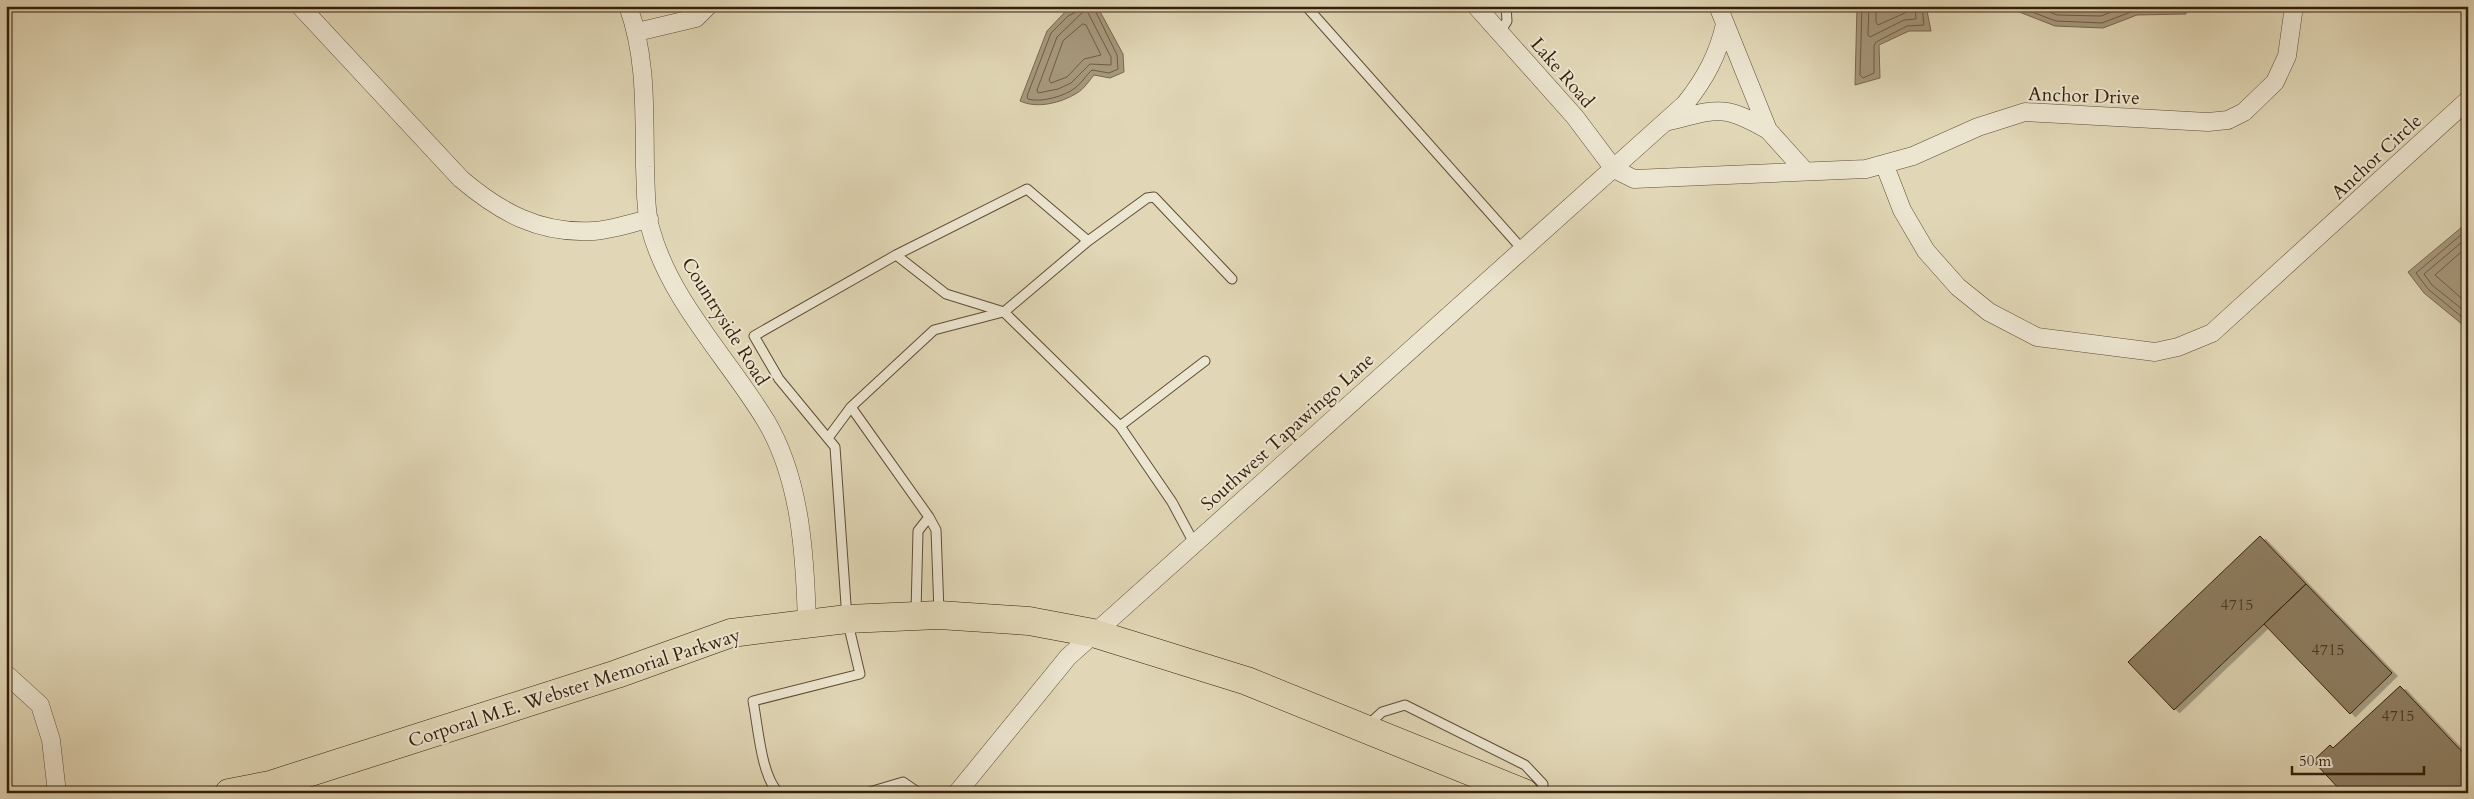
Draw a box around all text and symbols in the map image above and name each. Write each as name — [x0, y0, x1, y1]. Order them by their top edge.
street label: Lake Road — [1524, 32, 1600, 113]
street label: Anchor Drive — [2028, 81, 2140, 111]
street label: Anchor Circle — [2326, 108, 2427, 205]
street label: Countryside Road — [675, 253, 775, 390]
street label: Southwest Tapawingo Lane — [1195, 347, 1380, 517]
house number: 4715 — [2221, 594, 2253, 616]
street label: Corporal M.E. Webster Memorial Parkway — [405, 622, 744, 754]
house number: 4715 — [2312, 639, 2344, 661]
house number: 4715 — [2382, 705, 2414, 727]
scale bar — [2292, 744, 2424, 776]
text: 50 m — [2299, 751, 2331, 771]

